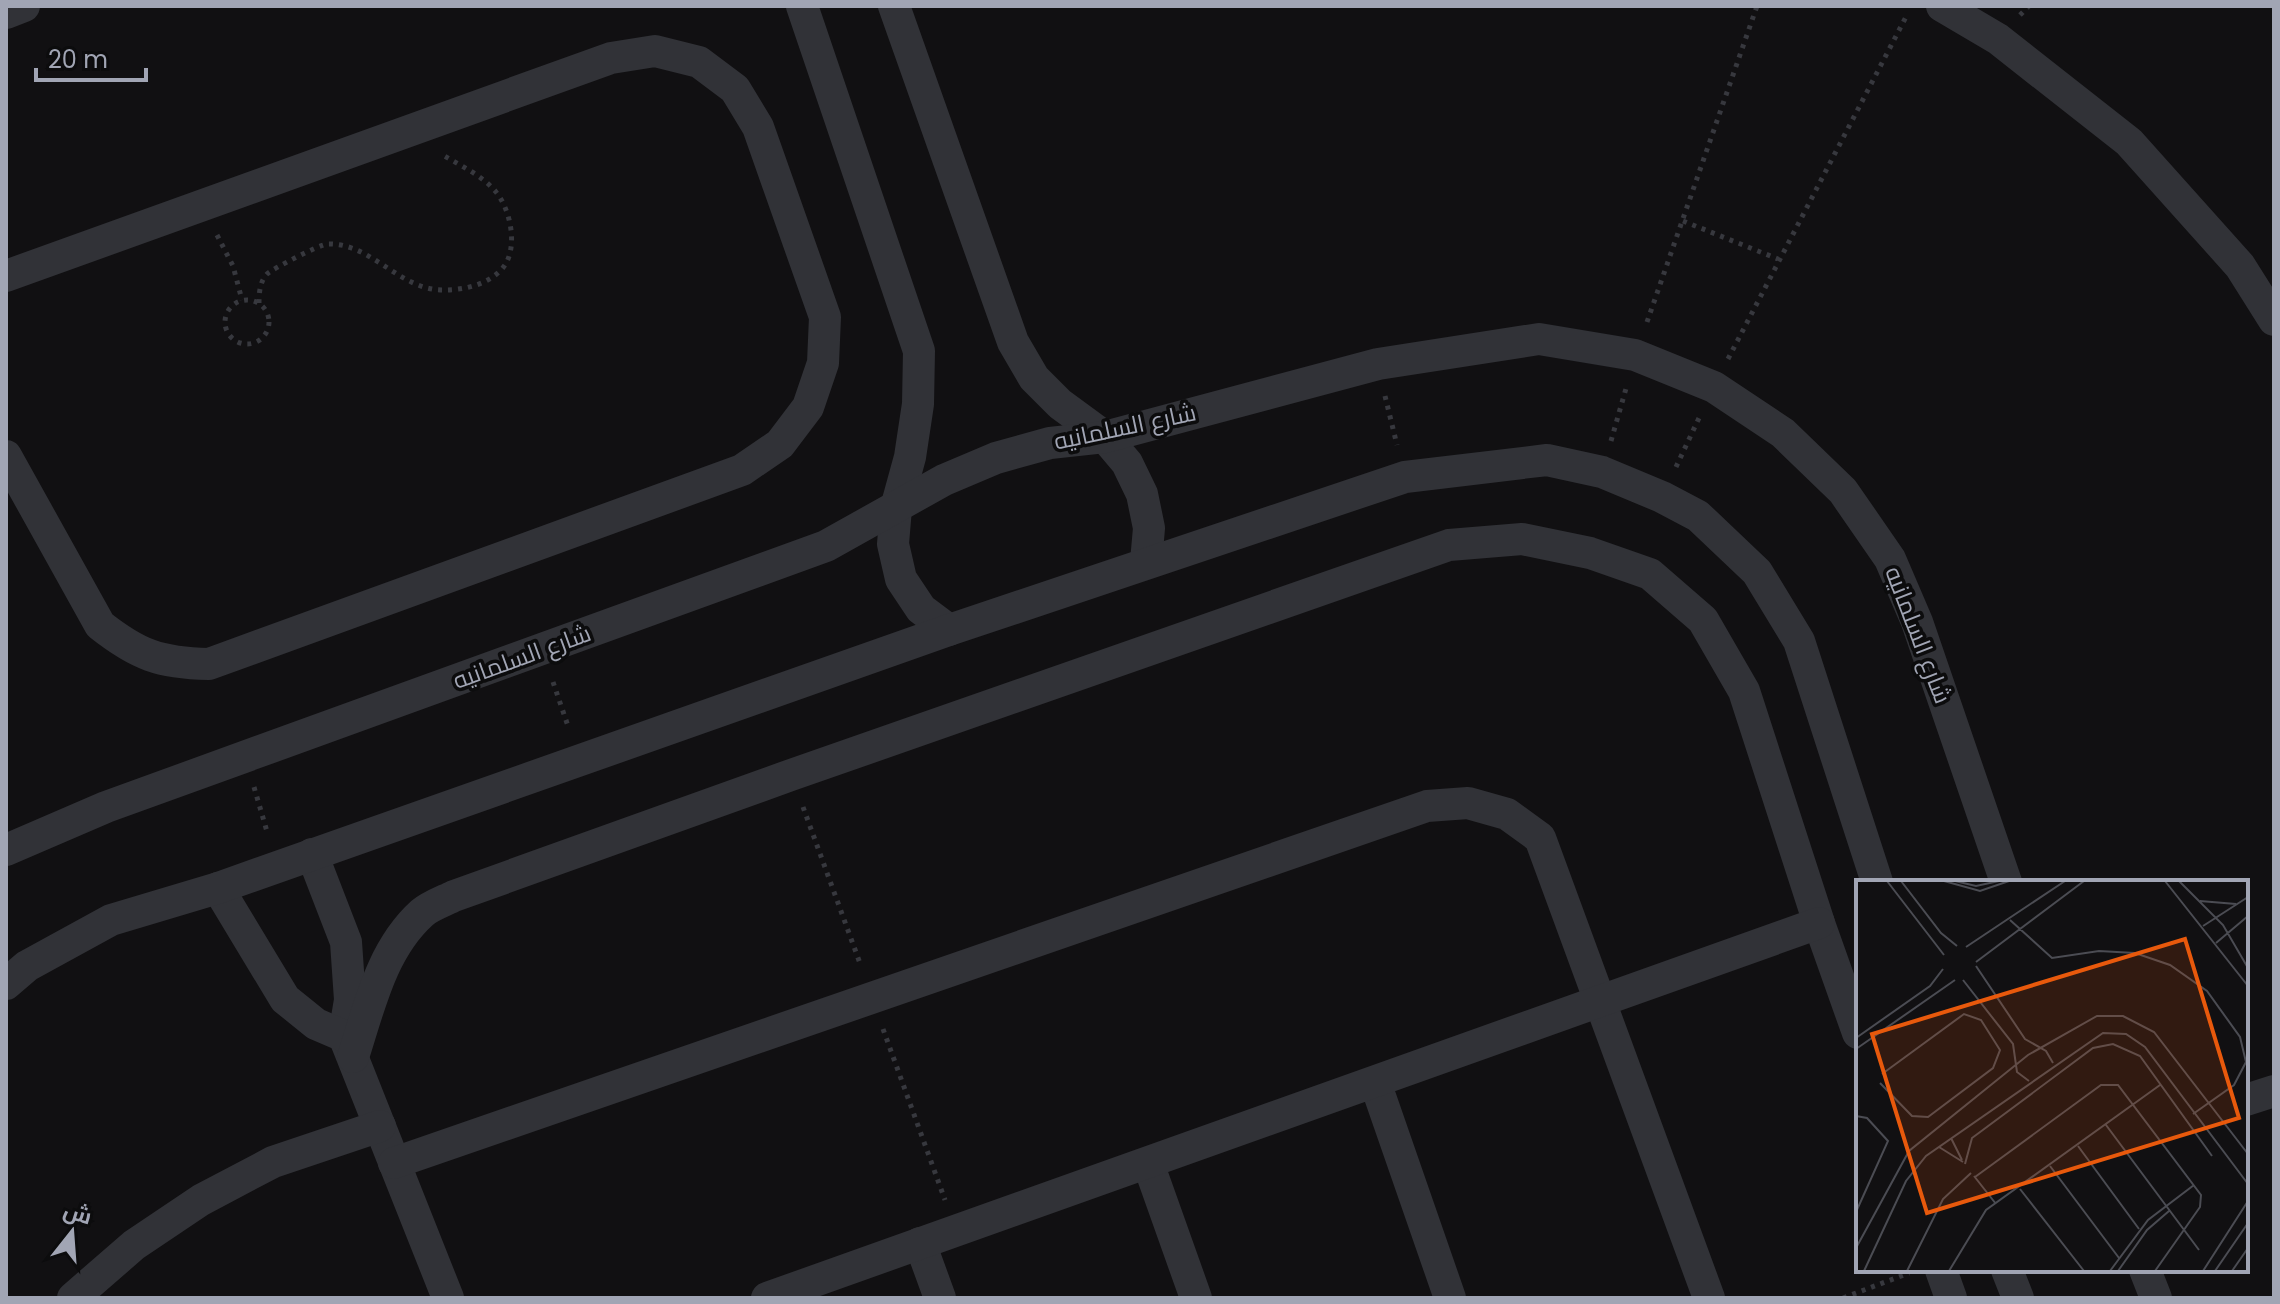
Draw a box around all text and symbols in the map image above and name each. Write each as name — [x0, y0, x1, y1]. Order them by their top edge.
scale bar — [36, 32, 146, 82]
text: 20 m — [48, 43, 108, 76]
street label: شارع السلمانيه — [1051, 395, 1199, 458]
street label: شارع السلمانيه — [1877, 561, 1960, 708]
street label: شارع السلمانيه — [448, 616, 595, 697]
inset map — [1856, 880, 2248, 1272]
north arrow — [32, 1192, 112, 1272]
text: ش — [60, 1194, 96, 1232]

